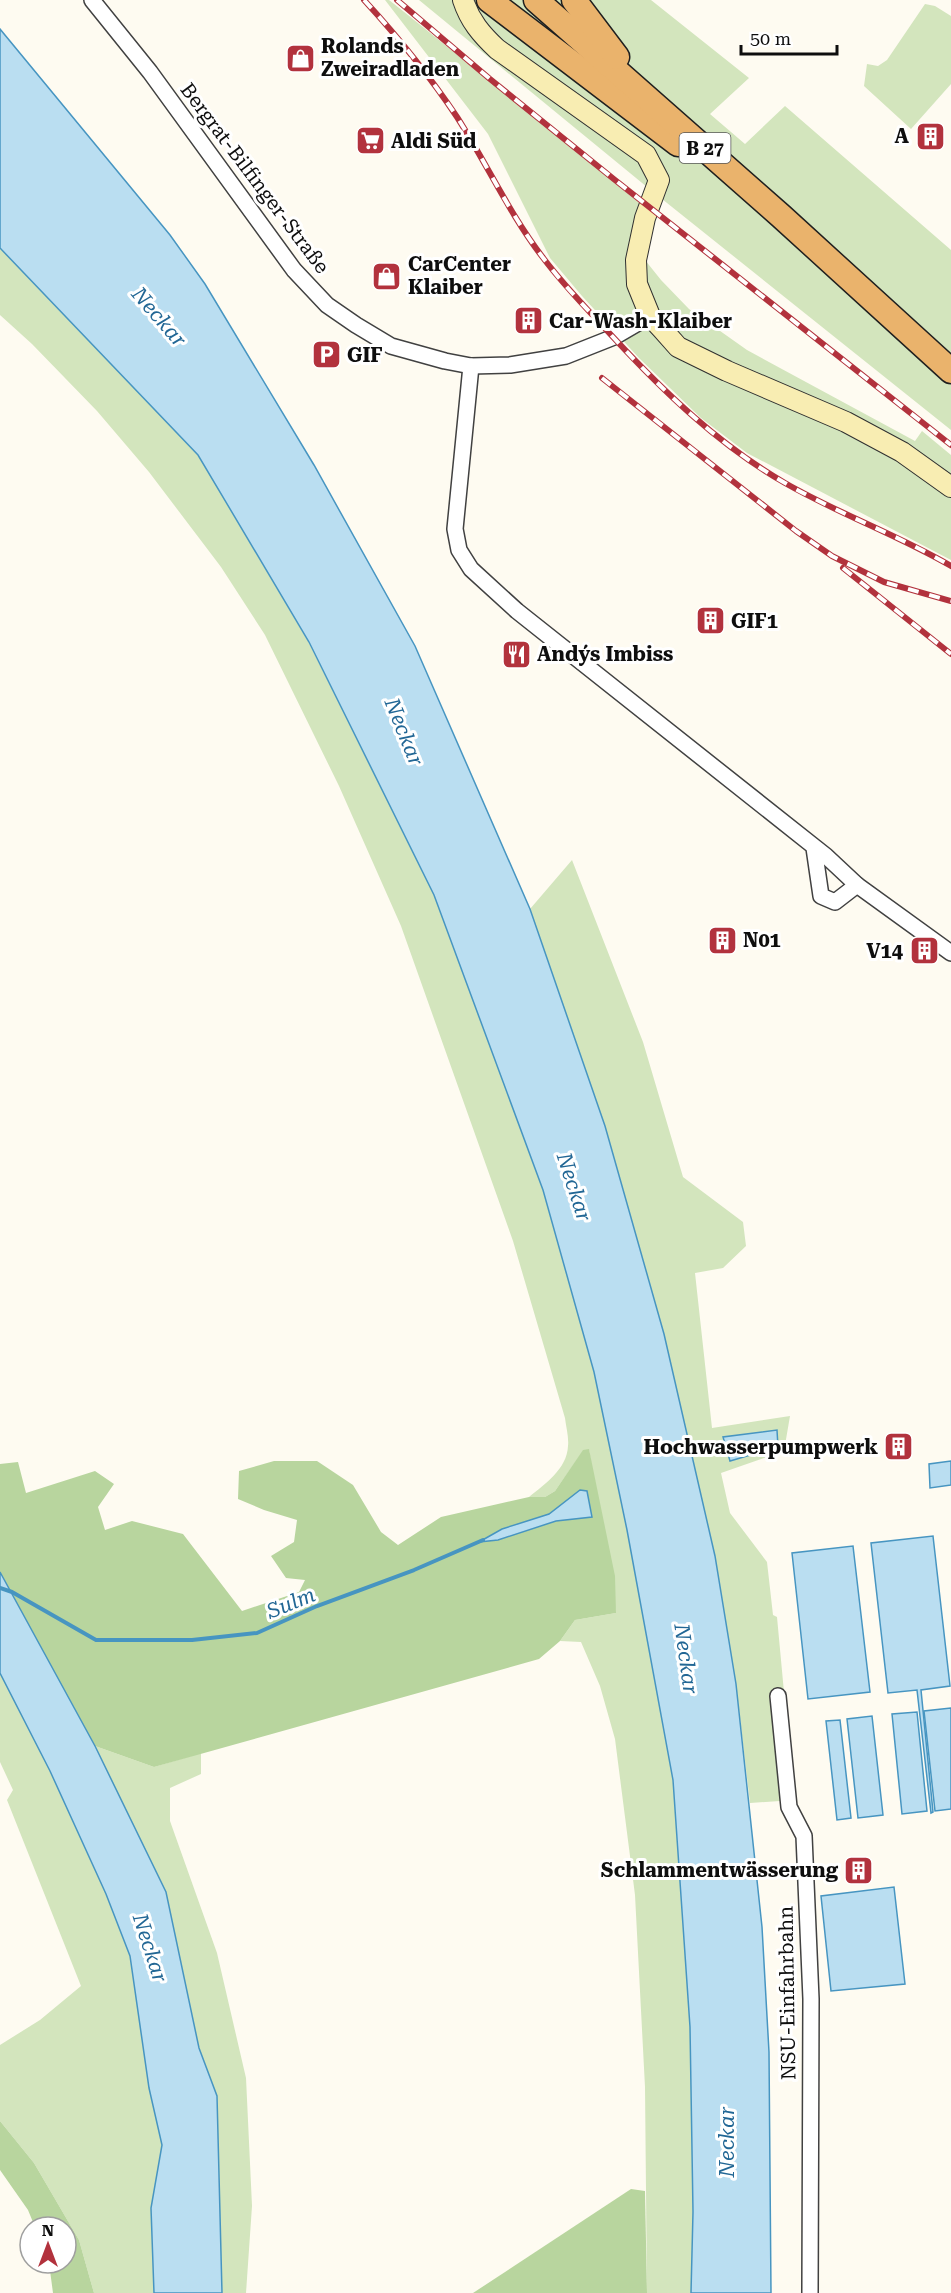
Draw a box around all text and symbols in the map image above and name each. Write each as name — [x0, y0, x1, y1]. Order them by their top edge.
scale bar — [741, 18, 837, 56]
text: 50 m — [750, 28, 791, 49]
place label: Rolands Zweiradladen — [321, 34, 460, 81]
shop icon: Rolands Zweiradladen — [284, 42, 316, 74]
street label: Bergrat-Bilfinger-Straße — [176, 78, 334, 278]
building icon: A — [914, 120, 946, 152]
place label: A — [895, 124, 910, 148]
supermarket icon: Aldi Süd — [354, 125, 386, 157]
place label: Aldi Süd — [391, 129, 477, 153]
road number: B 27 — [680, 133, 730, 163]
place label: CarCenter Klaiber — [408, 252, 511, 299]
shop icon: CarCenter Klaiber — [371, 260, 403, 292]
water label: Neckar — [126, 282, 191, 352]
building icon: Car-Wash-Klaiber — [512, 305, 544, 337]
place label: Car-Wash-Klaiber — [549, 309, 732, 333]
parking icon: GIF — [310, 339, 342, 371]
place label: GIF — [347, 343, 383, 367]
building icon: GIF1 — [694, 605, 726, 637]
place label: GIF1 — [731, 609, 778, 633]
restaurant icon: Andy´s Imbiss — [500, 638, 532, 670]
place label: Andy´s Imbiss — [537, 642, 673, 666]
water label: Neckar — [379, 694, 428, 770]
building icon: N01 — [706, 924, 738, 956]
place label: N01 — [743, 928, 781, 952]
building icon: V14 — [908, 935, 940, 967]
place label: V14 — [866, 939, 904, 963]
water label: Neckar — [551, 1149, 596, 1225]
building icon: Hochwasserpumpwerk — [883, 1431, 915, 1463]
place label: Hochwasserpumpwerk — [644, 1435, 878, 1459]
water label: Sulm — [262, 1582, 319, 1624]
water label: Neckar — [669, 1621, 703, 1696]
building icon: Schlammentwässerung — [843, 1854, 875, 1886]
place label: Schlammentwässerung — [601, 1858, 839, 1882]
street label: NSU-Einfahrbahn — [773, 1906, 801, 2080]
water label: Neckar — [127, 1910, 172, 1986]
water label: Neckar — [715, 2106, 739, 2178]
north arrow — [18, 2215, 78, 2275]
text: N — [42, 2221, 54, 2240]

